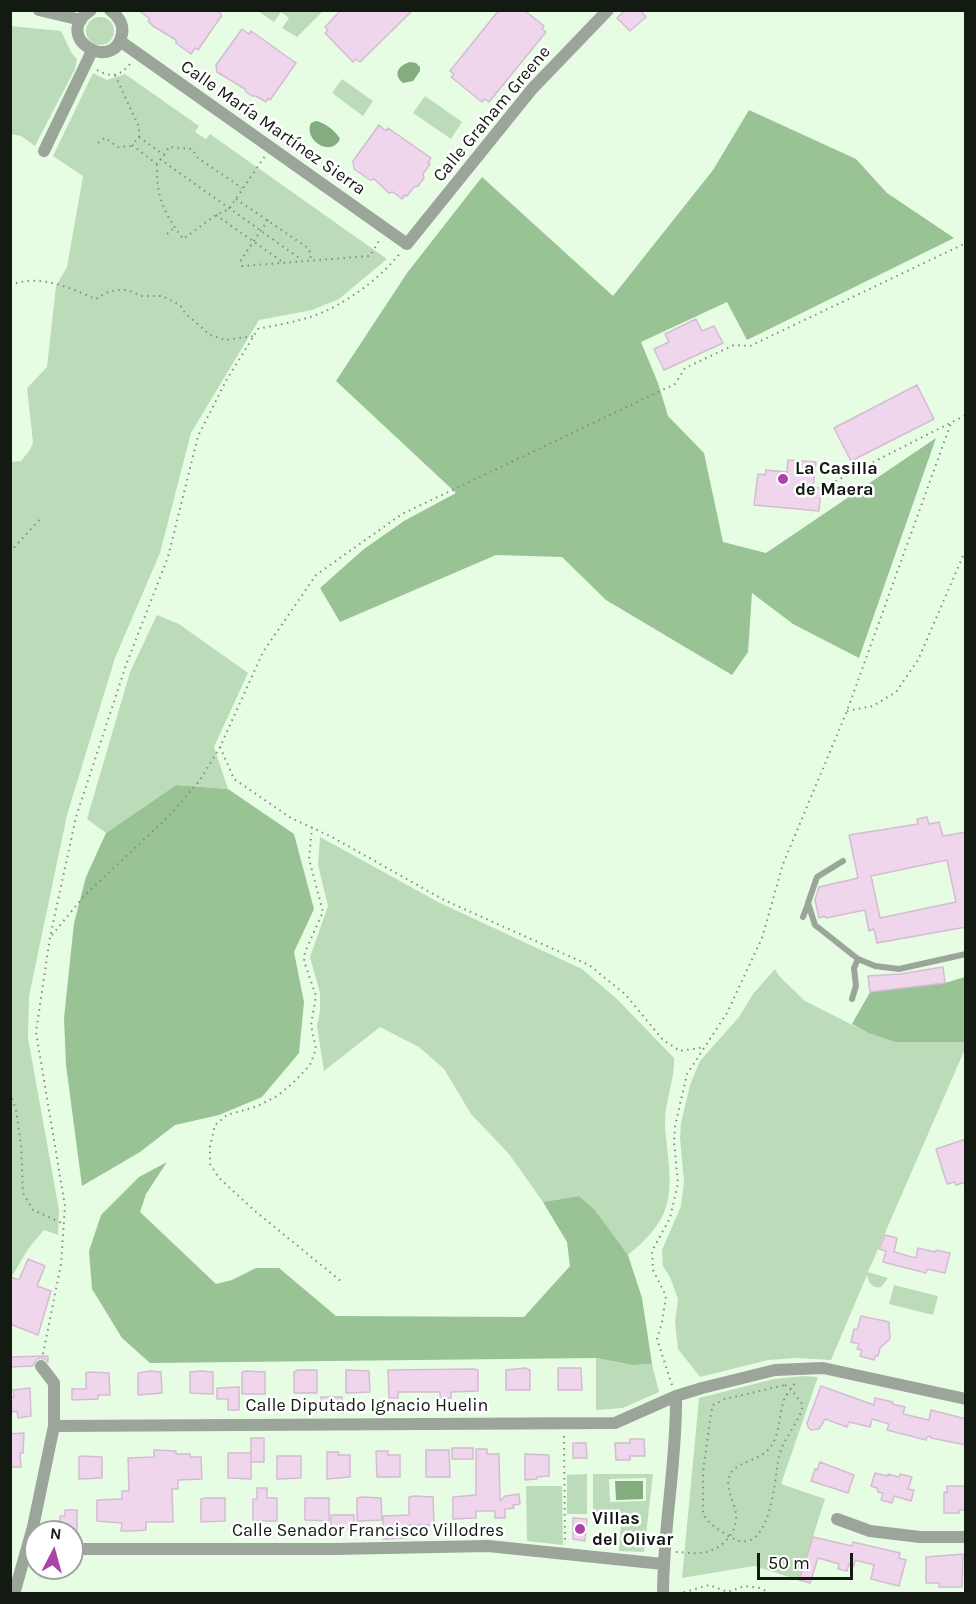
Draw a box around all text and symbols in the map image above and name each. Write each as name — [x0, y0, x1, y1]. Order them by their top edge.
street label: Calle Graham Greene — [429, 42, 555, 186]
street label: Calle María Martínez Sierra — [176, 56, 370, 200]
place label: La Casilla de Maera — [795, 458, 878, 500]
marker: La Casilla de Maera — [776, 472, 790, 486]
street label: Calle Diputado Ignacio Huelin — [246, 1395, 488, 1417]
place label: Villas del Olivar — [592, 1508, 673, 1550]
north arrow — [24, 1520, 84, 1580]
street label: Calle Senador Francisco Villodres — [232, 1520, 504, 1542]
marker: Villas del Olivar — [573, 1522, 587, 1536]
text: N — [49, 1524, 62, 1544]
scale bar — [760, 1541, 856, 1579]
text: 50 m — [768, 1552, 810, 1574]

